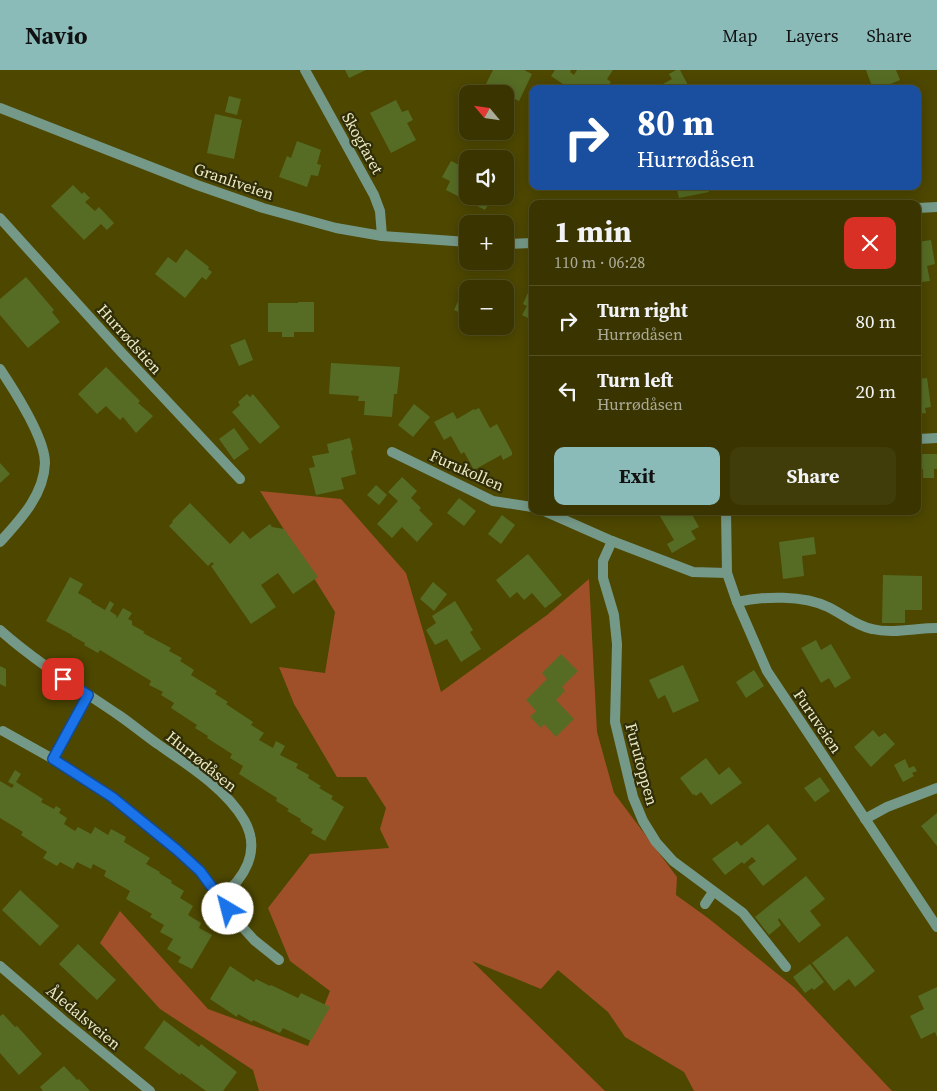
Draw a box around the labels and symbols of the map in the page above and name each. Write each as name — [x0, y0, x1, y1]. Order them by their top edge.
north arrow — [459, 85, 514, 140]
street label: Skogfaret — [337, 108, 389, 178]
street label: Granliveien — [191, 157, 277, 205]
street label: Hurrødstien — [93, 299, 168, 379]
street label: Furukollen — [427, 444, 508, 496]
pin — [42, 658, 84, 700]
street label: Furuveien — [789, 685, 848, 757]
street label: Furutoppen — [620, 720, 664, 808]
street label: Hurrødåsen — [162, 726, 242, 797]
position arrow — [201, 882, 253, 934]
street label: Åledalsveien — [42, 979, 126, 1055]

